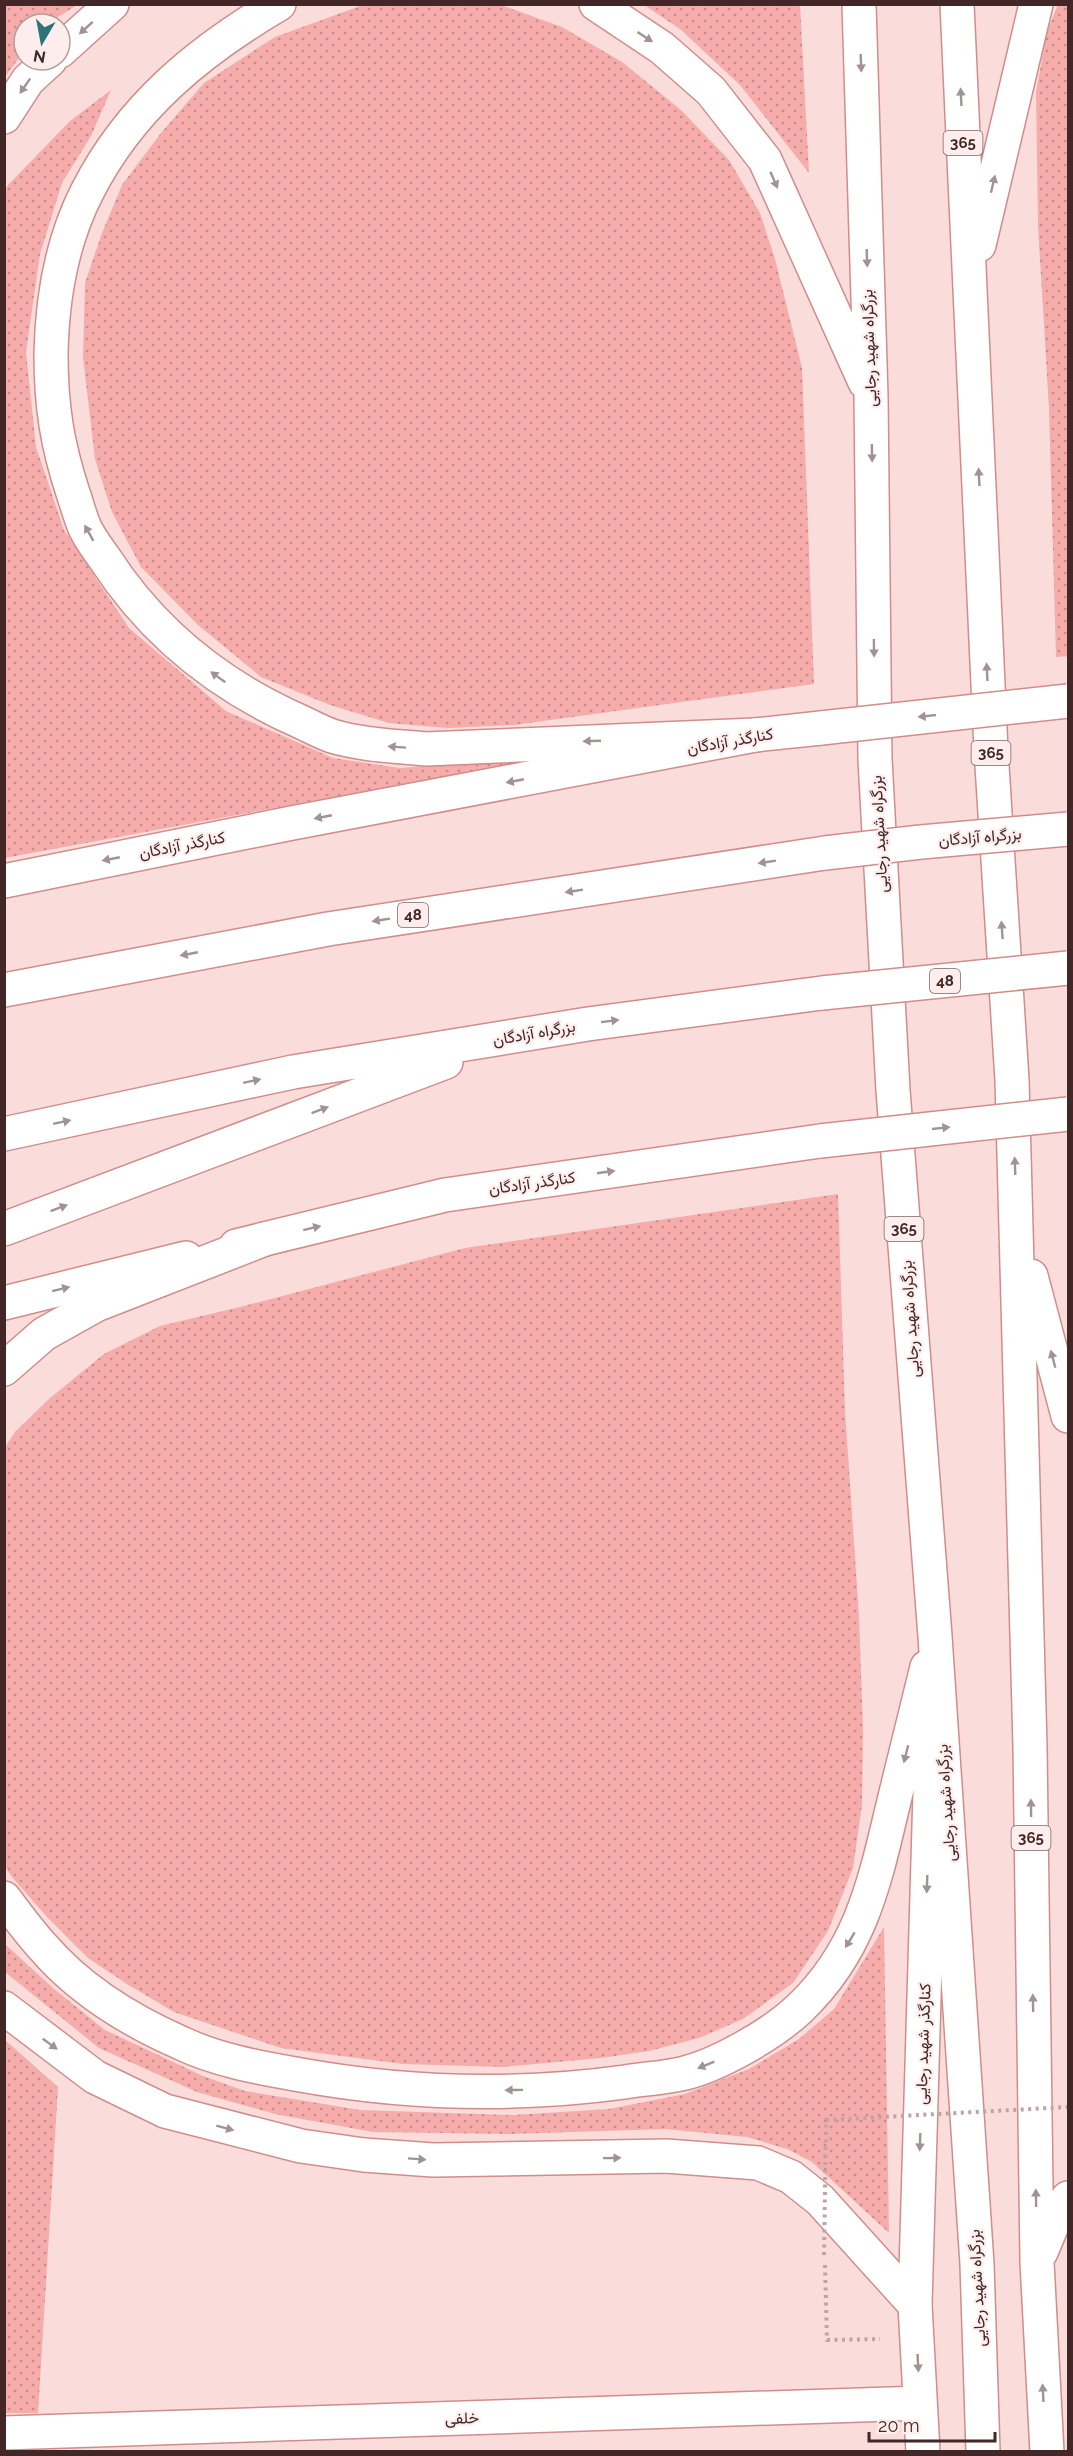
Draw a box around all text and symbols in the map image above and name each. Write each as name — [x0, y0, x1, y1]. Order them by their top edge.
north arrow — [12, 12, 72, 72]
one-way arrow — [79, 21, 94, 34]
one-way arrow — [637, 31, 653, 42]
text: N — [32, 46, 47, 67]
one-way arrow — [856, 53, 865, 72]
one-way arrow — [19, 78, 31, 94]
one-way arrow — [957, 88, 966, 107]
road number: 365 — [944, 131, 982, 155]
one-way arrow — [769, 171, 779, 189]
one-way arrow — [989, 174, 998, 193]
one-way arrow — [862, 248, 871, 267]
street label: بزرگراه شهید رجایی — [857, 289, 882, 407]
one-way arrow — [867, 443, 877, 462]
one-way arrow — [974, 468, 983, 487]
one-way arrow — [84, 524, 94, 541]
one-way arrow — [869, 638, 879, 657]
one-way arrow — [983, 662, 992, 681]
one-way arrow — [210, 671, 226, 683]
one-way arrow — [917, 711, 936, 721]
street label: کنارگذر آزادگان — [685, 724, 775, 759]
one-way arrow — [582, 736, 601, 746]
road number: 365 — [972, 741, 1010, 765]
one-way arrow — [388, 742, 407, 751]
street label: بزرگراه شهید رجایی — [866, 775, 893, 893]
one-way arrow — [505, 776, 524, 785]
one-way arrow — [313, 813, 332, 822]
street label: بزرگراه آزادگان — [938, 824, 1022, 851]
street label: کنارگذر آزادگان — [137, 827, 227, 864]
one-way arrow — [102, 855, 121, 864]
one-way arrow — [757, 857, 776, 866]
one-way arrow — [564, 887, 583, 896]
road number: 48 — [398, 903, 428, 927]
one-way arrow — [372, 916, 391, 925]
one-way arrow — [998, 920, 1007, 939]
one-way arrow — [180, 950, 199, 959]
road number: 48 — [930, 969, 960, 993]
street label: بزرگراه آزادگان — [491, 1016, 577, 1051]
one-way arrow — [601, 1016, 620, 1026]
one-way arrow — [243, 1076, 262, 1085]
one-way arrow — [311, 1104, 329, 1114]
one-way arrow — [52, 1116, 71, 1126]
one-way arrow — [932, 1123, 951, 1133]
one-way arrow — [1010, 1157, 1020, 1176]
one-way arrow — [597, 1167, 616, 1176]
street label: کنارگذر آزادگان — [487, 1168, 577, 1199]
one-way arrow — [50, 1203, 68, 1212]
road number: 365 — [884, 1217, 924, 1241]
one-way arrow — [303, 1222, 321, 1232]
street label: بزرگراه شهید رجایی — [896, 1260, 925, 1378]
one-way arrow — [52, 1283, 71, 1293]
one-way arrow — [1048, 1350, 1057, 1368]
street label: بزرگراه شهید رجایی — [932, 1744, 961, 1862]
one-way arrow — [900, 1745, 910, 1763]
one-way arrow — [1026, 1799, 1036, 1818]
road number: 365 — [1012, 1826, 1050, 1850]
one-way arrow — [923, 1874, 932, 1893]
one-way arrow — [845, 1932, 855, 1949]
street label: کنارگذر شهید رجایی — [911, 1983, 936, 2105]
one-way arrow — [1028, 1994, 1038, 2013]
one-way arrow — [43, 2038, 58, 2050]
one-way arrow — [697, 2061, 715, 2070]
one-way arrow — [504, 2086, 523, 2095]
one-way arrow — [216, 2123, 234, 2133]
one-way arrow — [915, 2132, 924, 2151]
one-way arrow — [602, 2153, 621, 2162]
one-way arrow — [407, 2154, 426, 2163]
one-way arrow — [1031, 2189, 1041, 2208]
street label: بزرگراه شهید رجایی — [964, 2229, 991, 2347]
one-way arrow — [914, 2354, 923, 2373]
one-way arrow — [1039, 2384, 1048, 2403]
scale bar — [869, 2405, 995, 2443]
street label: خلفی — [445, 2408, 480, 2429]
text: 20 m — [878, 2415, 920, 2436]

